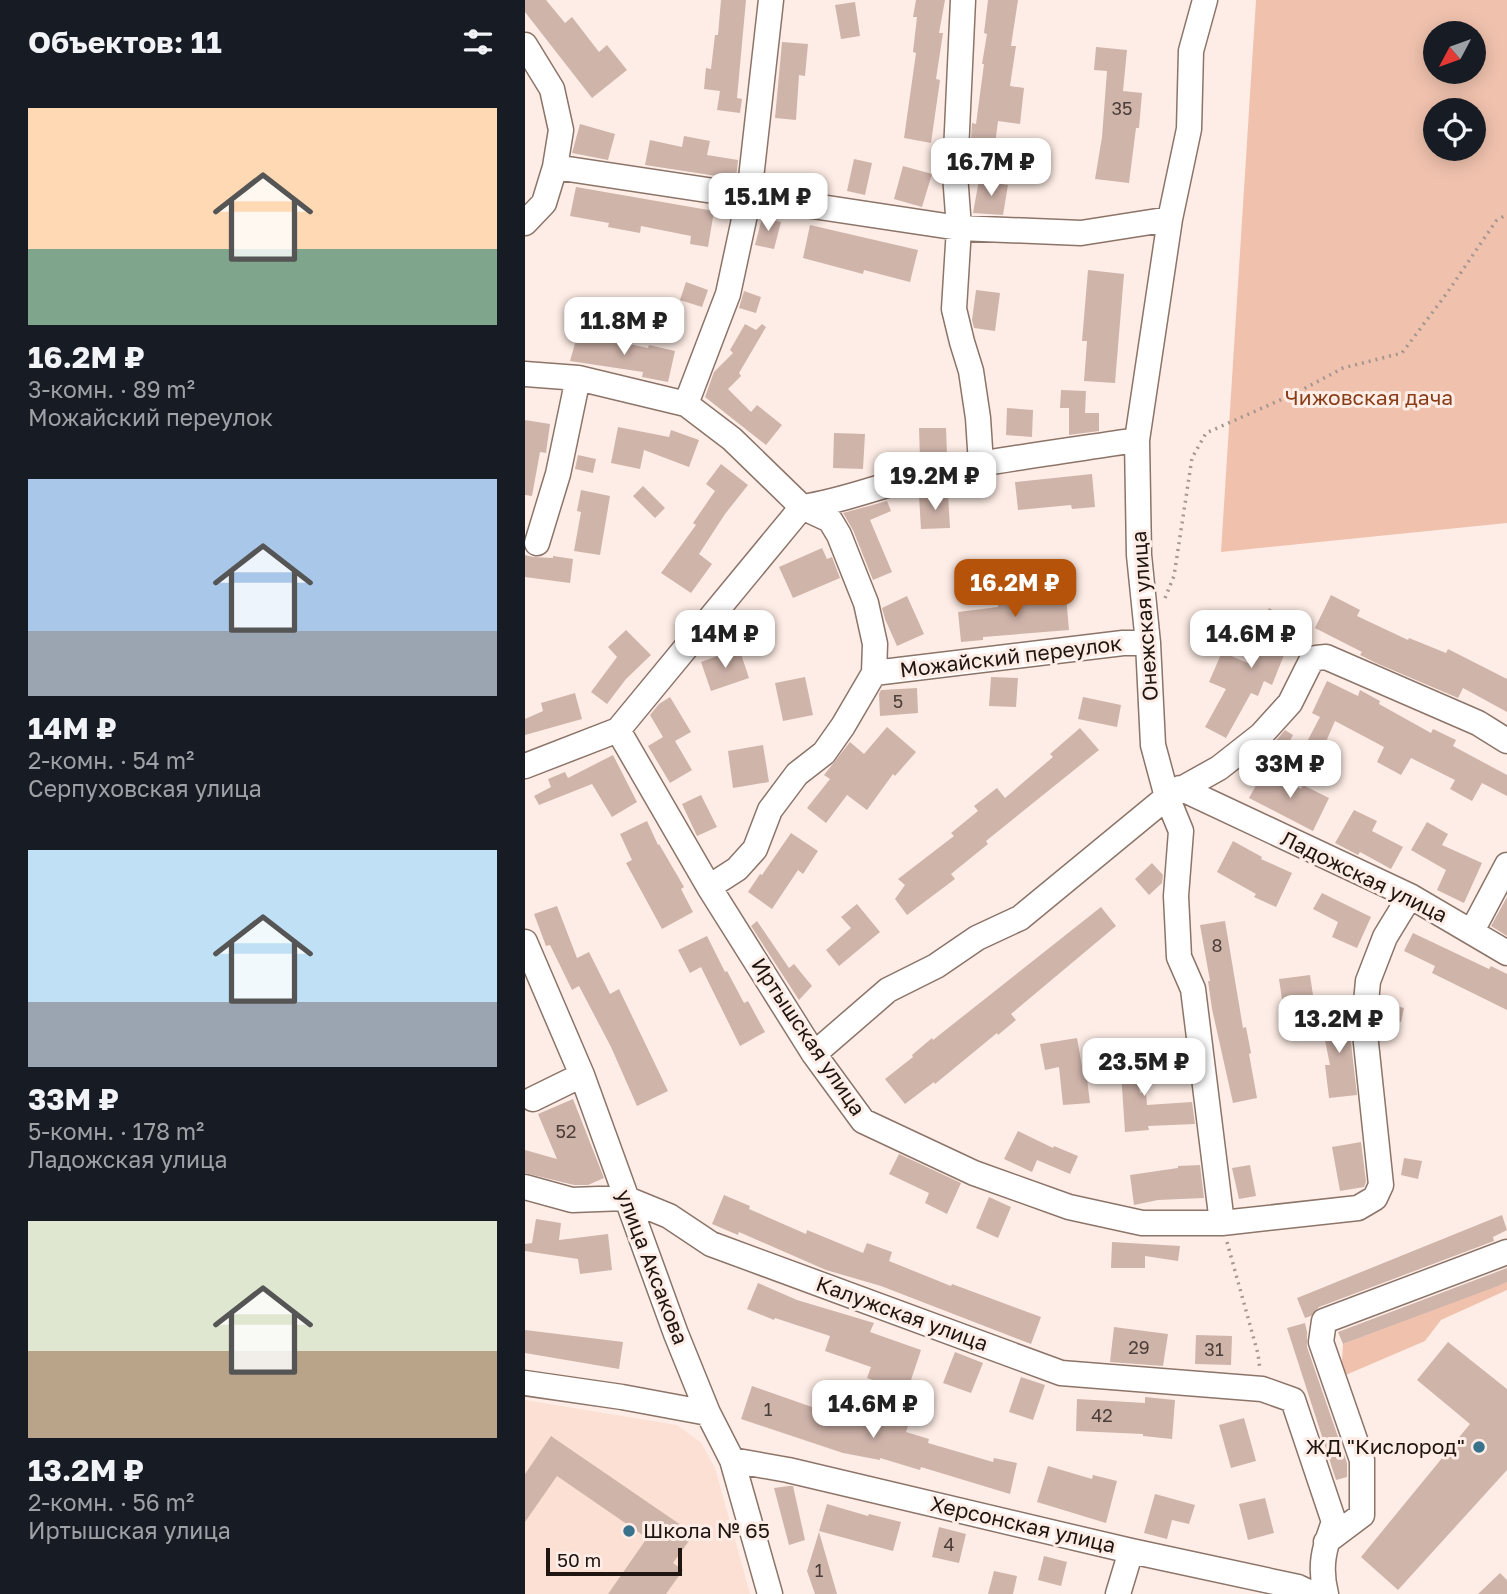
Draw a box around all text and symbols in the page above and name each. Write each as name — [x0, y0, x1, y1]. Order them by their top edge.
north arrow — [1423, 21, 1486, 84]
map controls — [1423, 21, 1486, 161]
icon: filters — [459, 23, 497, 61]
text: Объектов: 11 — [28, 24, 222, 60]
house number: 35 — [1112, 97, 1132, 119]
button: locate — [1423, 98, 1486, 161]
pin: 16.7M ₽ — [926, 138, 1056, 198]
text: 16.7M ₽ — [947, 147, 1035, 175]
icon: home — [200, 154, 326, 280]
pin: 15.1M ₽ — [703, 174, 833, 233]
text: 15.1M ₽ — [725, 182, 811, 210]
pin: 11.8M ₽ — [559, 298, 689, 357]
text: 11.8M ₽ — [580, 306, 668, 334]
text: 16.2M ₽ — [28, 339, 145, 375]
text: 3-комн. · 89 m² — [28, 375, 195, 403]
park label: Чижовская дача — [1285, 384, 1453, 410]
text: Можайский переулок — [28, 403, 273, 431]
pin: 19.2M ₽ — [870, 452, 1000, 512]
text: 19.2M ₽ — [890, 461, 980, 489]
icon: home — [200, 525, 326, 651]
street label: Онежская улица — [1125, 530, 1163, 702]
pin: 16.2M ₽ — [950, 560, 1080, 619]
text: 16.2M ₽ — [970, 568, 1060, 596]
pin: 14M ₽ — [676, 610, 774, 670]
pin: 14.6M ₽ — [1186, 610, 1316, 670]
text: 14M ₽ — [691, 619, 759, 647]
text: 14.6M ₽ — [1206, 619, 1296, 647]
street label: Можайский переулок — [898, 629, 1123, 683]
house number: 5 — [893, 690, 903, 712]
text: 14M ₽ — [28, 710, 117, 746]
pin: 33M ₽ — [1241, 740, 1339, 800]
text: 2-комн. · 54 m² — [28, 746, 194, 774]
text: 33M ₽ — [1255, 749, 1325, 777]
text: Серпуховская улица — [28, 774, 262, 802]
street label: Ладожская улица — [1277, 825, 1452, 928]
icon: home — [200, 896, 326, 1022]
house number: 8 — [1212, 934, 1222, 956]
street label: Иртышская улица — [746, 952, 871, 1120]
pin: 13.2M ₽ — [1274, 996, 1404, 1055]
text: 13.2M ₽ — [1294, 1004, 1384, 1032]
pin: 23.5M ₽ — [1079, 1038, 1209, 1098]
text: 23.5M ₽ — [1098, 1047, 1190, 1075]
text: 33M ₽ — [28, 1081, 119, 1117]
text: 5-комн. · 178 m² — [28, 1117, 204, 1145]
house number: 52 — [556, 1120, 576, 1142]
text: Ладожская улица — [28, 1145, 227, 1173]
street label: улица Аксакова — [611, 1186, 694, 1348]
icon: home — [200, 1267, 326, 1393]
street label: Калужская улица — [813, 1270, 992, 1356]
house number: 29 — [1128, 1336, 1150, 1358]
house number: 31 — [1204, 1338, 1224, 1360]
pin: 14.6M ₽ — [808, 1380, 938, 1440]
text: 14.6M ₽ — [828, 1389, 918, 1417]
house number: 1 — [764, 1398, 773, 1420]
house number: 42 — [1091, 1404, 1113, 1426]
place label: ЖД "Кислород" — [1306, 1433, 1465, 1459]
marker: ЖД "Кислород" — [1471, 1439, 1487, 1455]
text: 13.2M ₽ — [28, 1452, 144, 1488]
text: 2-комн. · 56 m² — [28, 1488, 194, 1516]
street label: Херсонская улица — [928, 1490, 1118, 1558]
text: Иртышская улица — [28, 1516, 231, 1544]
place label: Школа № 65 — [643, 1517, 770, 1543]
marker: Школа № 65 — [621, 1523, 637, 1539]
house number: 4 — [944, 1533, 955, 1555]
scale bar — [546, 1545, 683, 1577]
text: 50 m — [557, 1548, 601, 1571]
house number: 1 — [815, 1559, 824, 1581]

